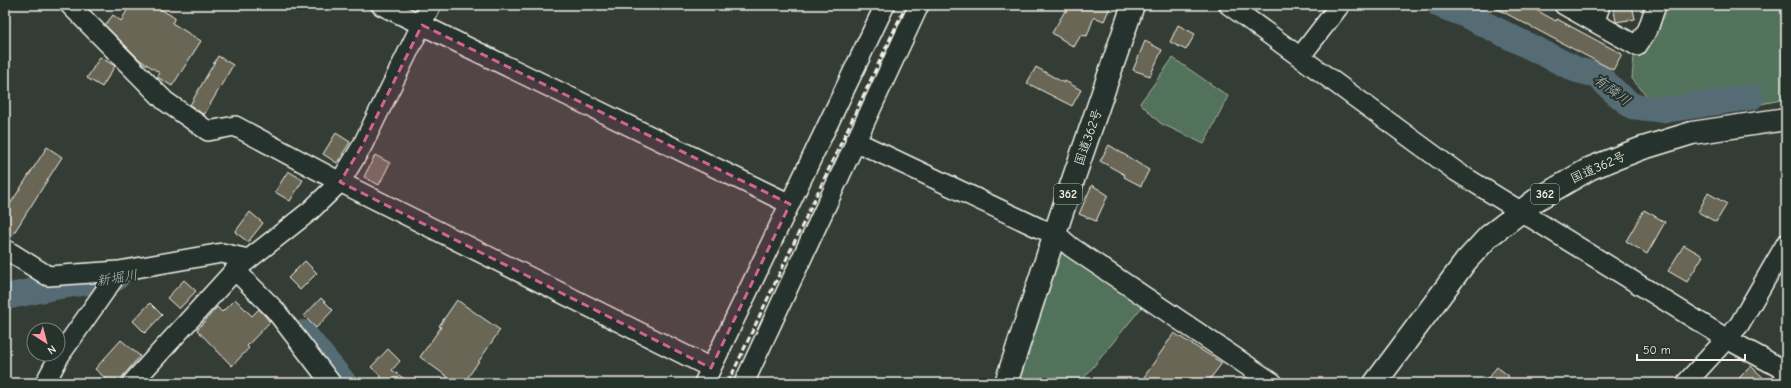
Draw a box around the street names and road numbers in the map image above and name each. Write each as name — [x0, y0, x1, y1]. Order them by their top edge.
street label: 国道362号 — [1071, 106, 1105, 168]
street label: 国道362号 — [1568, 148, 1628, 186]
road number: 362 — [1054, 184, 1082, 204]
road number: 362 — [1531, 184, 1559, 204]

